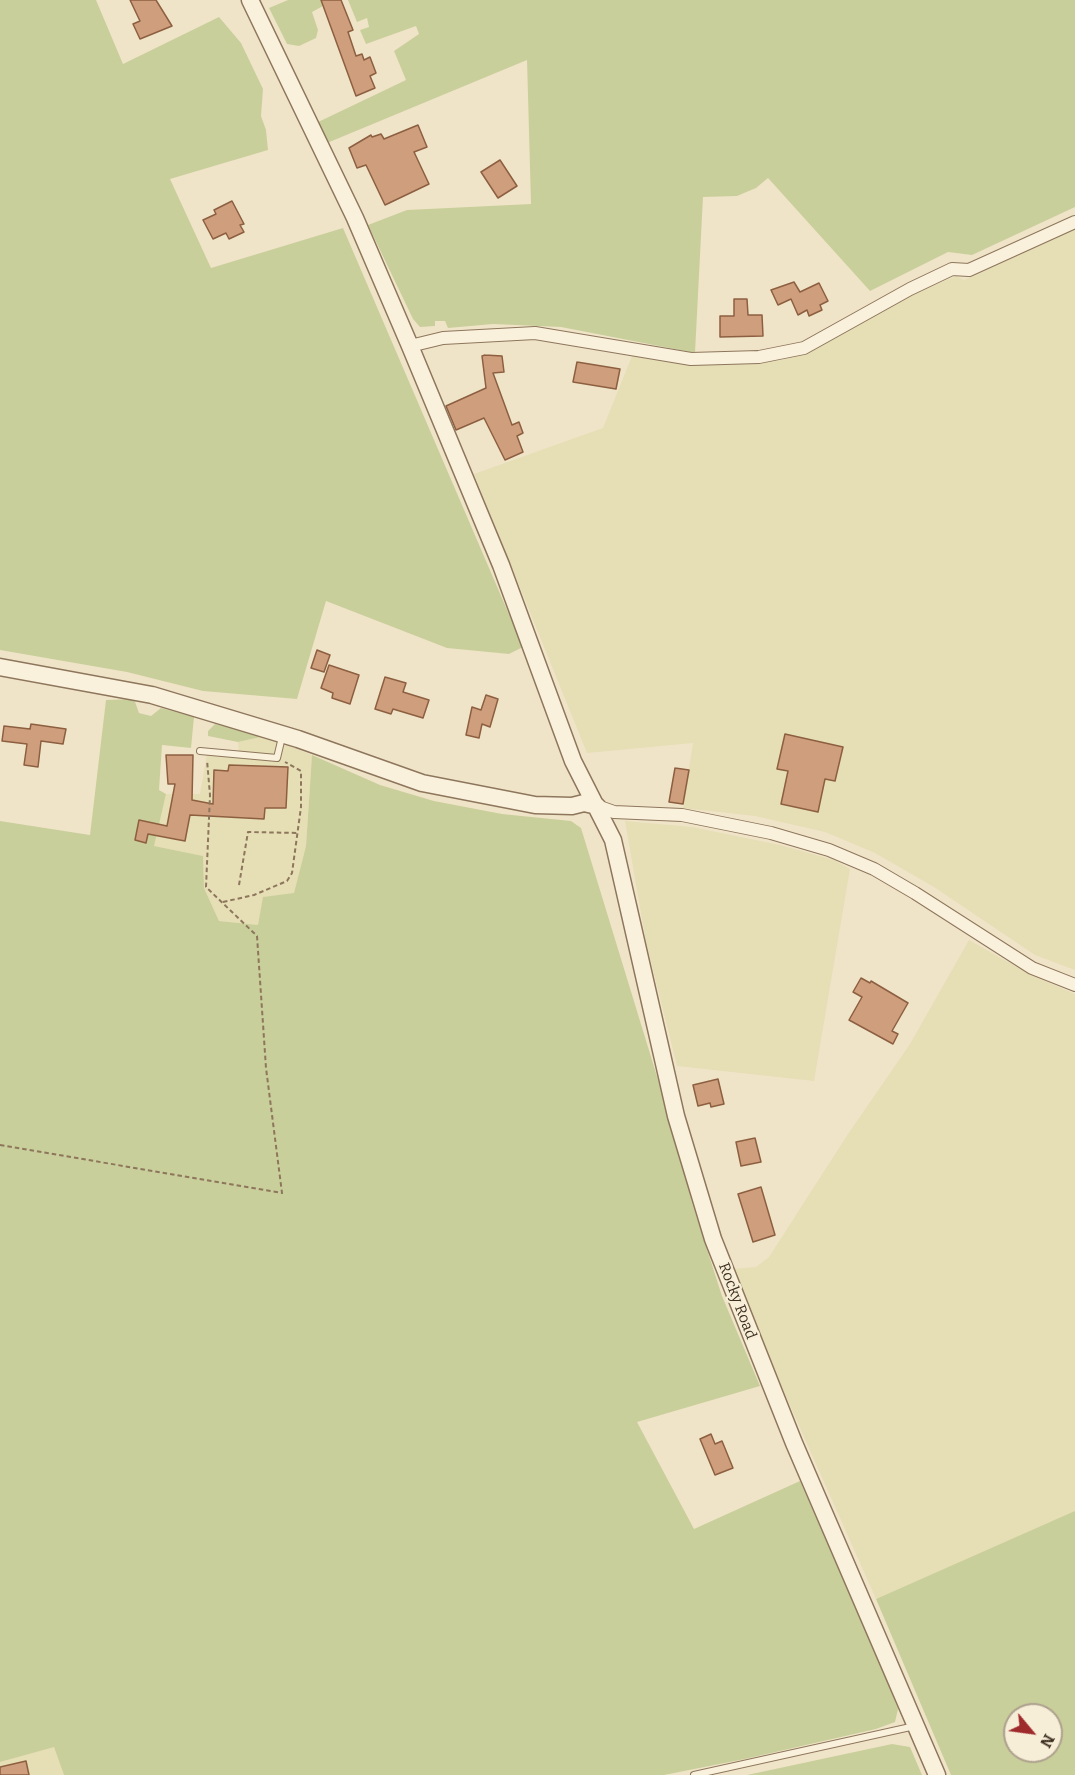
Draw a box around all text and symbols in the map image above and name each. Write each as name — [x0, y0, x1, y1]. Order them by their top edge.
street label: Rocky Road — [714, 1260, 760, 1342]
north arrow — [1003, 1703, 1063, 1763]
text: N — [1036, 1731, 1059, 1751]

